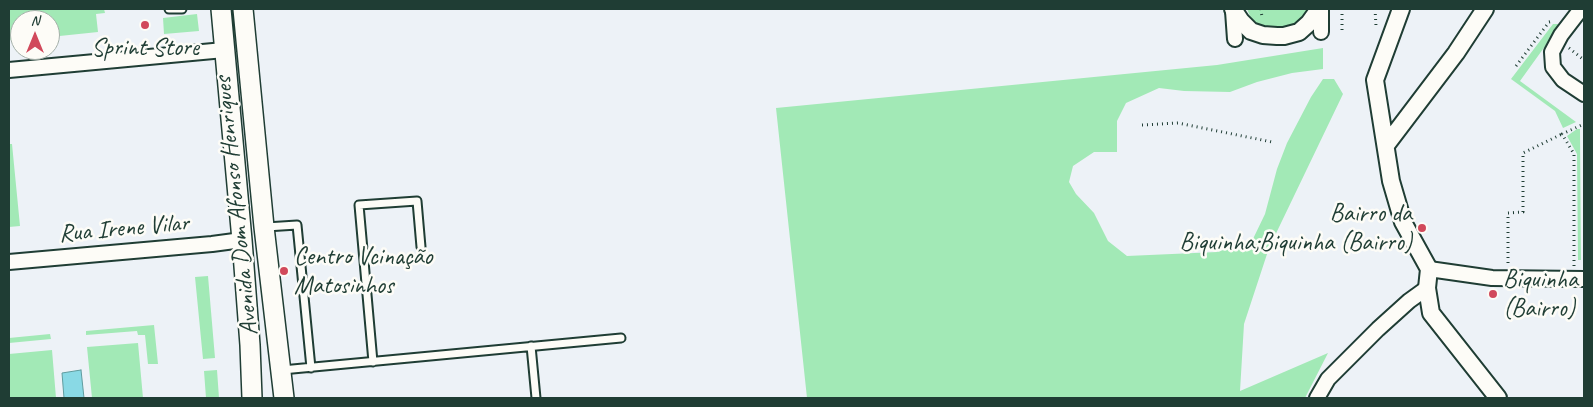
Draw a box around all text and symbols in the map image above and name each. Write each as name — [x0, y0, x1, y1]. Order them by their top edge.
north arrow — [10, 10, 60, 60]
text: N — [31, 12, 39, 29]
marker: Sprint Store — [139, 19, 151, 31]
place label: Sprint Store — [91, 33, 199, 63]
street label: Avenida Dom Afonso Henriques — [208, 75, 266, 337]
place label: Bairro da Biquinha;Biquinha (Bairro) — [1179, 199, 1412, 258]
street label: Rua Irene Vilar — [58, 208, 190, 250]
marker: Bairro da Biquinha;Biquinha (Bairro) — [1416, 222, 1428, 234]
place label: Centro Vcinação Matosinhos — [294, 242, 432, 301]
marker: Centro Vcinação Matosinhos — [278, 265, 290, 277]
place label: Biquinha (Bairro) — [1503, 265, 1578, 324]
marker: Biquinha (Bairro) — [1487, 288, 1499, 300]

